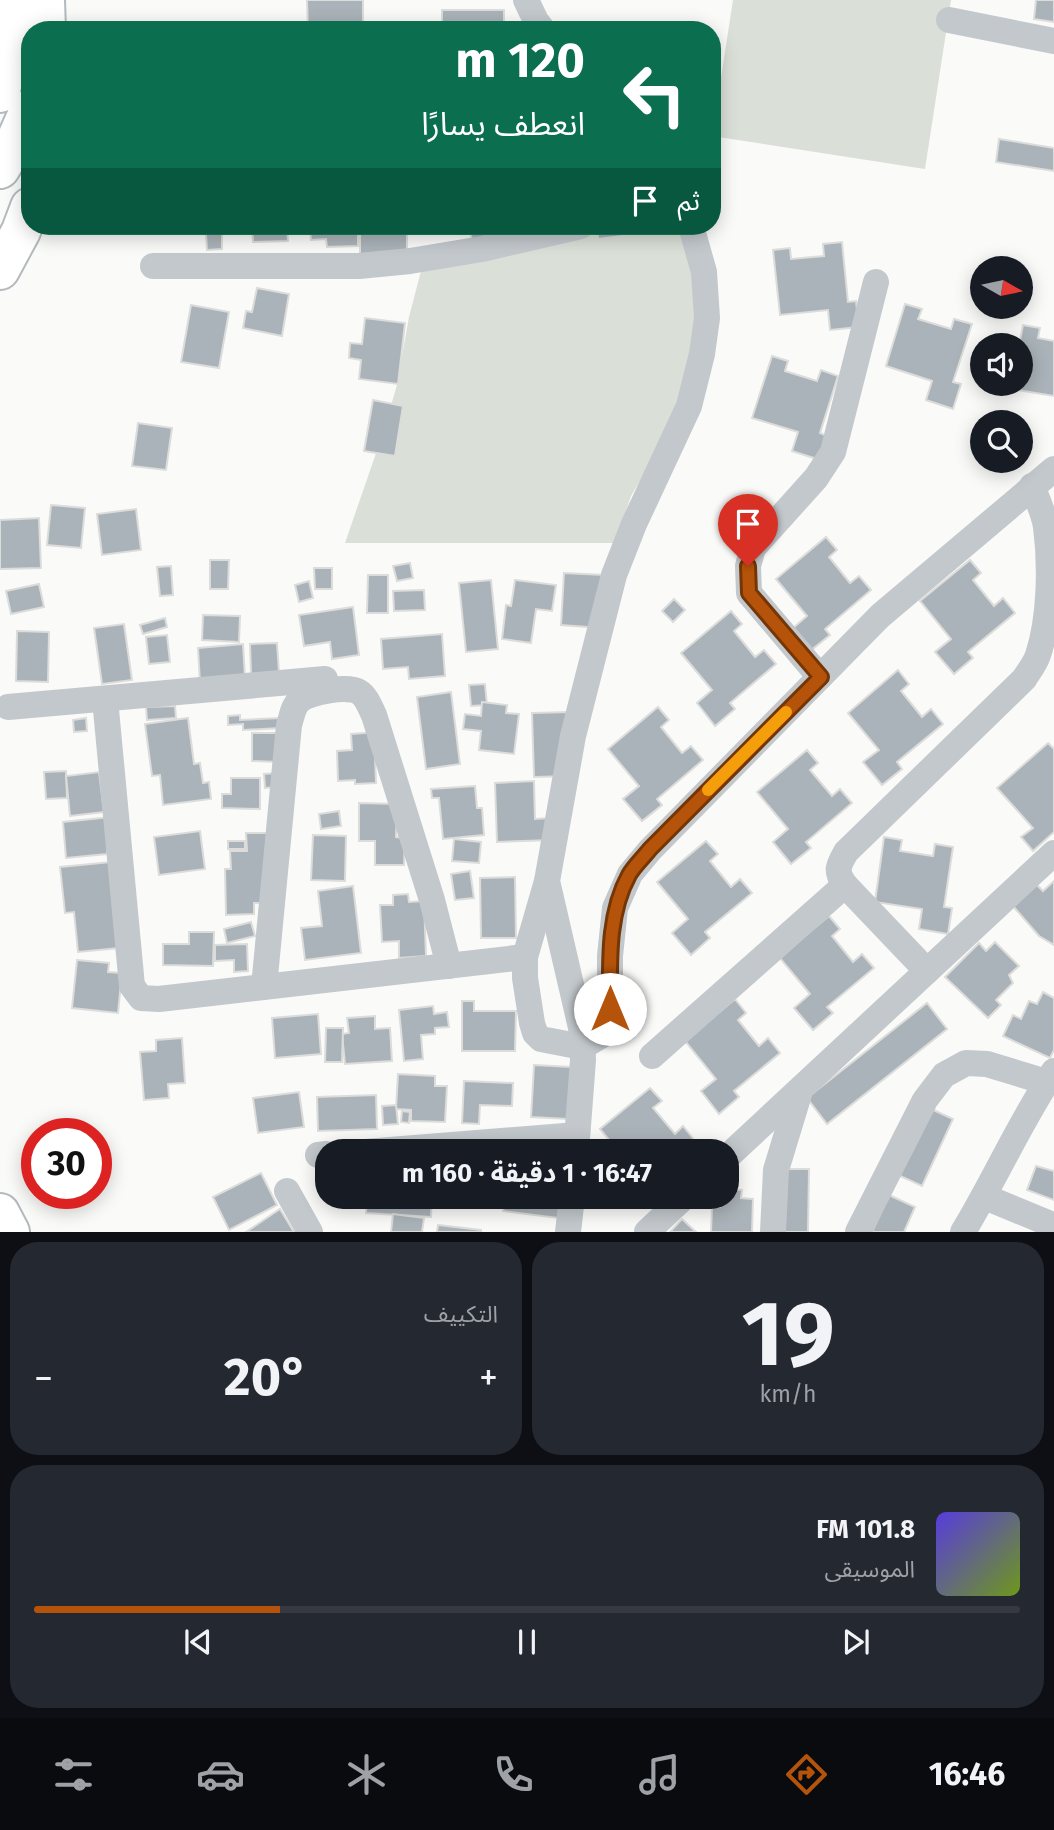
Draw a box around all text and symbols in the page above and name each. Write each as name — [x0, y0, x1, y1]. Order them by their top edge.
text: 120 m — [455, 31, 585, 90]
icon: left — [609, 49, 700, 140]
text: انعطف يسارًا — [421, 105, 585, 143]
icon: arrive — [626, 182, 664, 220]
text: ثم — [678, 186, 700, 217]
north arrow — [970, 256, 1032, 318]
map controls — [970, 256, 1033, 473]
button: sound — [970, 333, 1033, 396]
button: search — [970, 410, 1033, 473]
pin — [718, 494, 778, 566]
icon: arrive — [729, 505, 767, 543]
position arrow — [573, 972, 647, 1046]
speed limit sign: 30 — [21, 1118, 112, 1209]
text: 16:47 · 1 دقيقة · 160 m — [402, 1158, 652, 1189]
text: 19 — [741, 1280, 835, 1389]
text: التكييف — [424, 1300, 498, 1328]
text: 20° — [224, 1346, 308, 1409]
text: − — [34, 1355, 53, 1401]
text: + — [479, 1355, 498, 1401]
text: km/h — [760, 1380, 816, 1408]
text: 101.8 FM — [816, 1514, 915, 1545]
text: الموسيقى — [824, 1555, 915, 1583]
icon: previous — [179, 1623, 217, 1661]
icon: pause — [508, 1623, 546, 1661]
icon: next — [837, 1623, 875, 1661]
icon: filters — [49, 1750, 98, 1799]
icon: car — [196, 1750, 245, 1799]
icon: climate — [342, 1750, 391, 1799]
icon: phone — [489, 1750, 538, 1799]
icon: music — [635, 1750, 684, 1799]
icon: directions — [782, 1750, 831, 1799]
text: 16:46 — [929, 1755, 1005, 1793]

